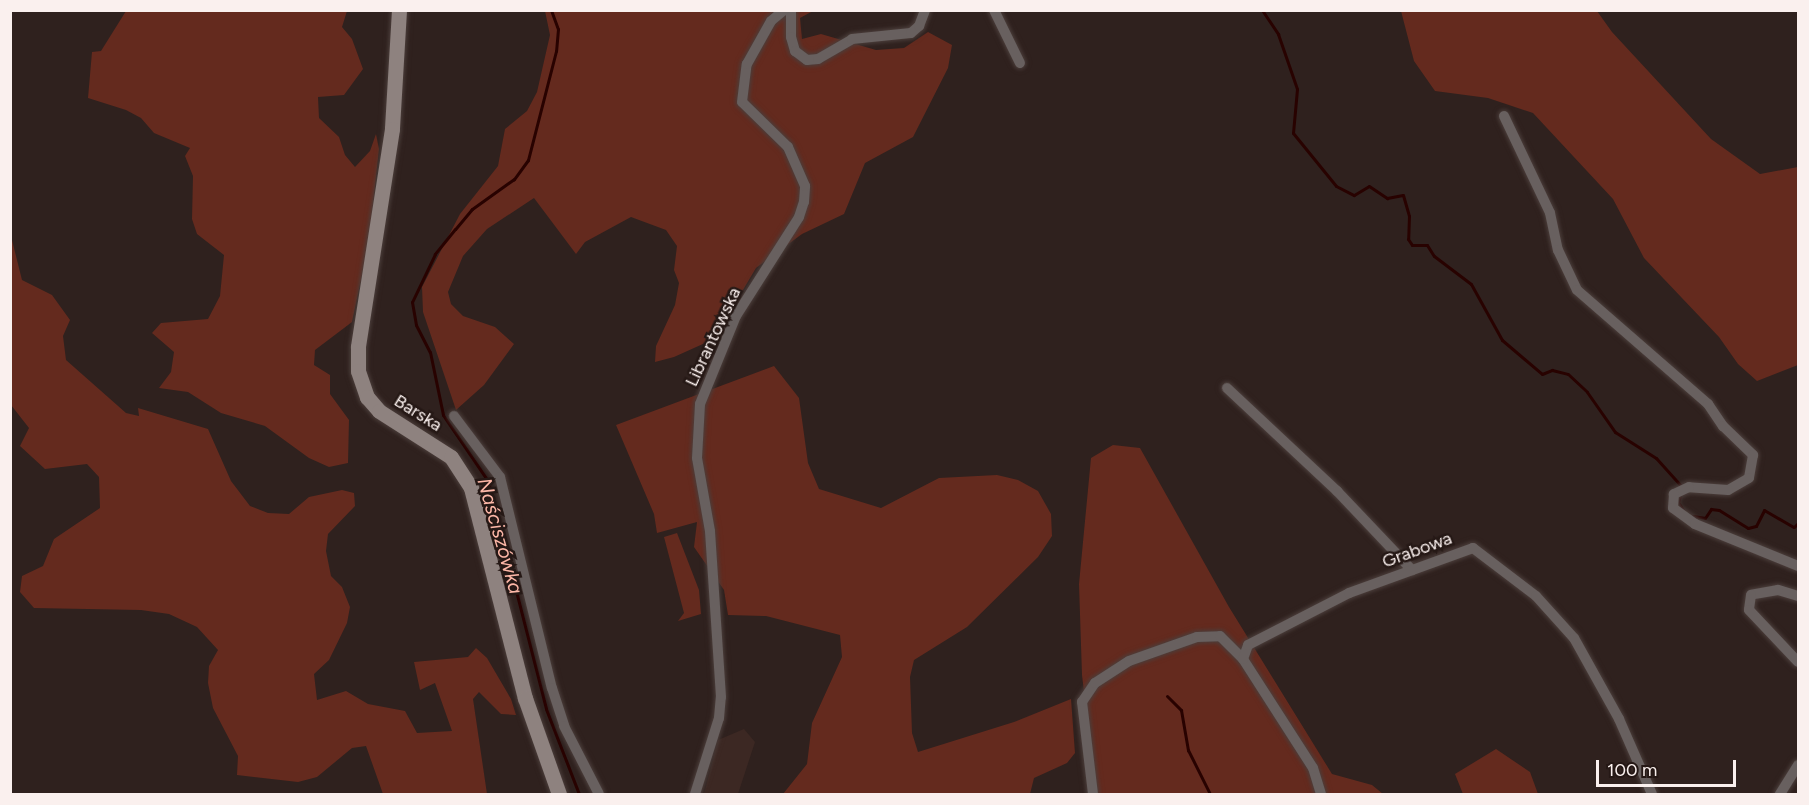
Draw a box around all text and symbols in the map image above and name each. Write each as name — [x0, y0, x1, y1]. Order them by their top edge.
street label: Librantowska — [681, 284, 745, 390]
street label: Barska — [390, 390, 446, 436]
water label: Naściszówka — [472, 475, 528, 597]
street label: Grabowa — [1379, 527, 1455, 573]
scale bar — [1599, 748, 1738, 786]
text: 100 m — [1607, 759, 1657, 781]

